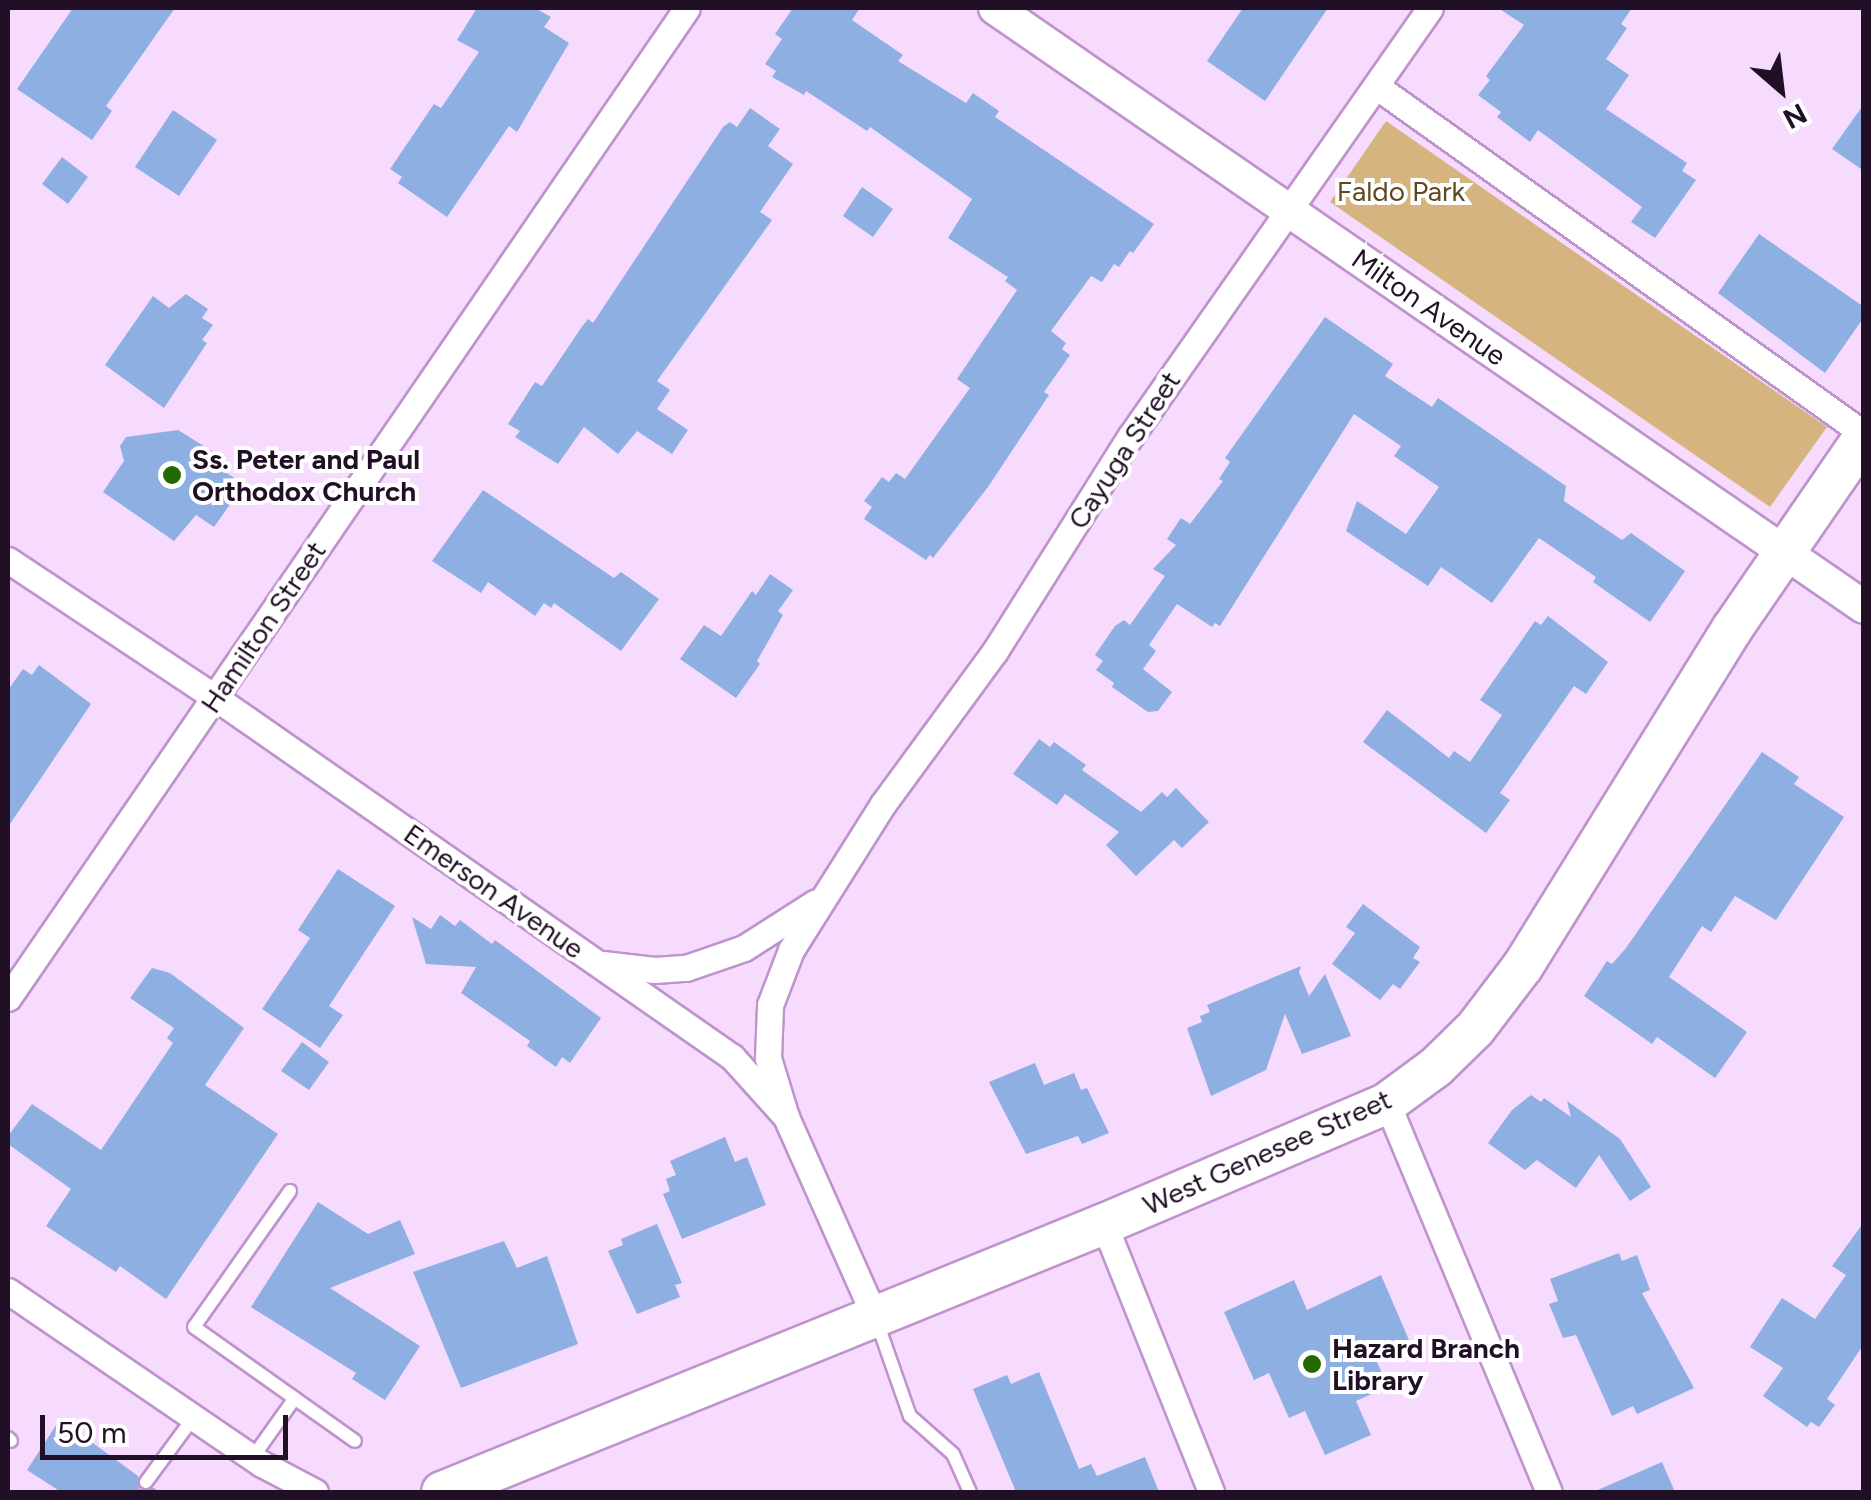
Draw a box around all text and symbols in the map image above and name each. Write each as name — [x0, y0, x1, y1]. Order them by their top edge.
north arrow — [1731, 40, 1831, 140]
text: N — [1778, 96, 1813, 137]
park label: Faldo Park — [1337, 174, 1465, 208]
street label: Milton Avenue — [1346, 242, 1512, 372]
street label: Cayuga Street — [1061, 365, 1187, 535]
place label: Ss. Peter and Paul Orthodox Church — [192, 442, 420, 508]
marker: Ss. Peter and Paul Orthodox Church — [161, 464, 183, 486]
street label: Hamilton Street — [193, 535, 333, 719]
street label: Emerson Avenue — [398, 817, 590, 965]
street label: West Genesee Street — [1138, 1082, 1396, 1222]
place label: Hazard Branch Library — [1332, 1331, 1520, 1397]
marker: Hazard Branch Library — [1301, 1353, 1323, 1375]
scale bar — [45, 1395, 292, 1457]
text: 50 m — [57, 1414, 126, 1451]

